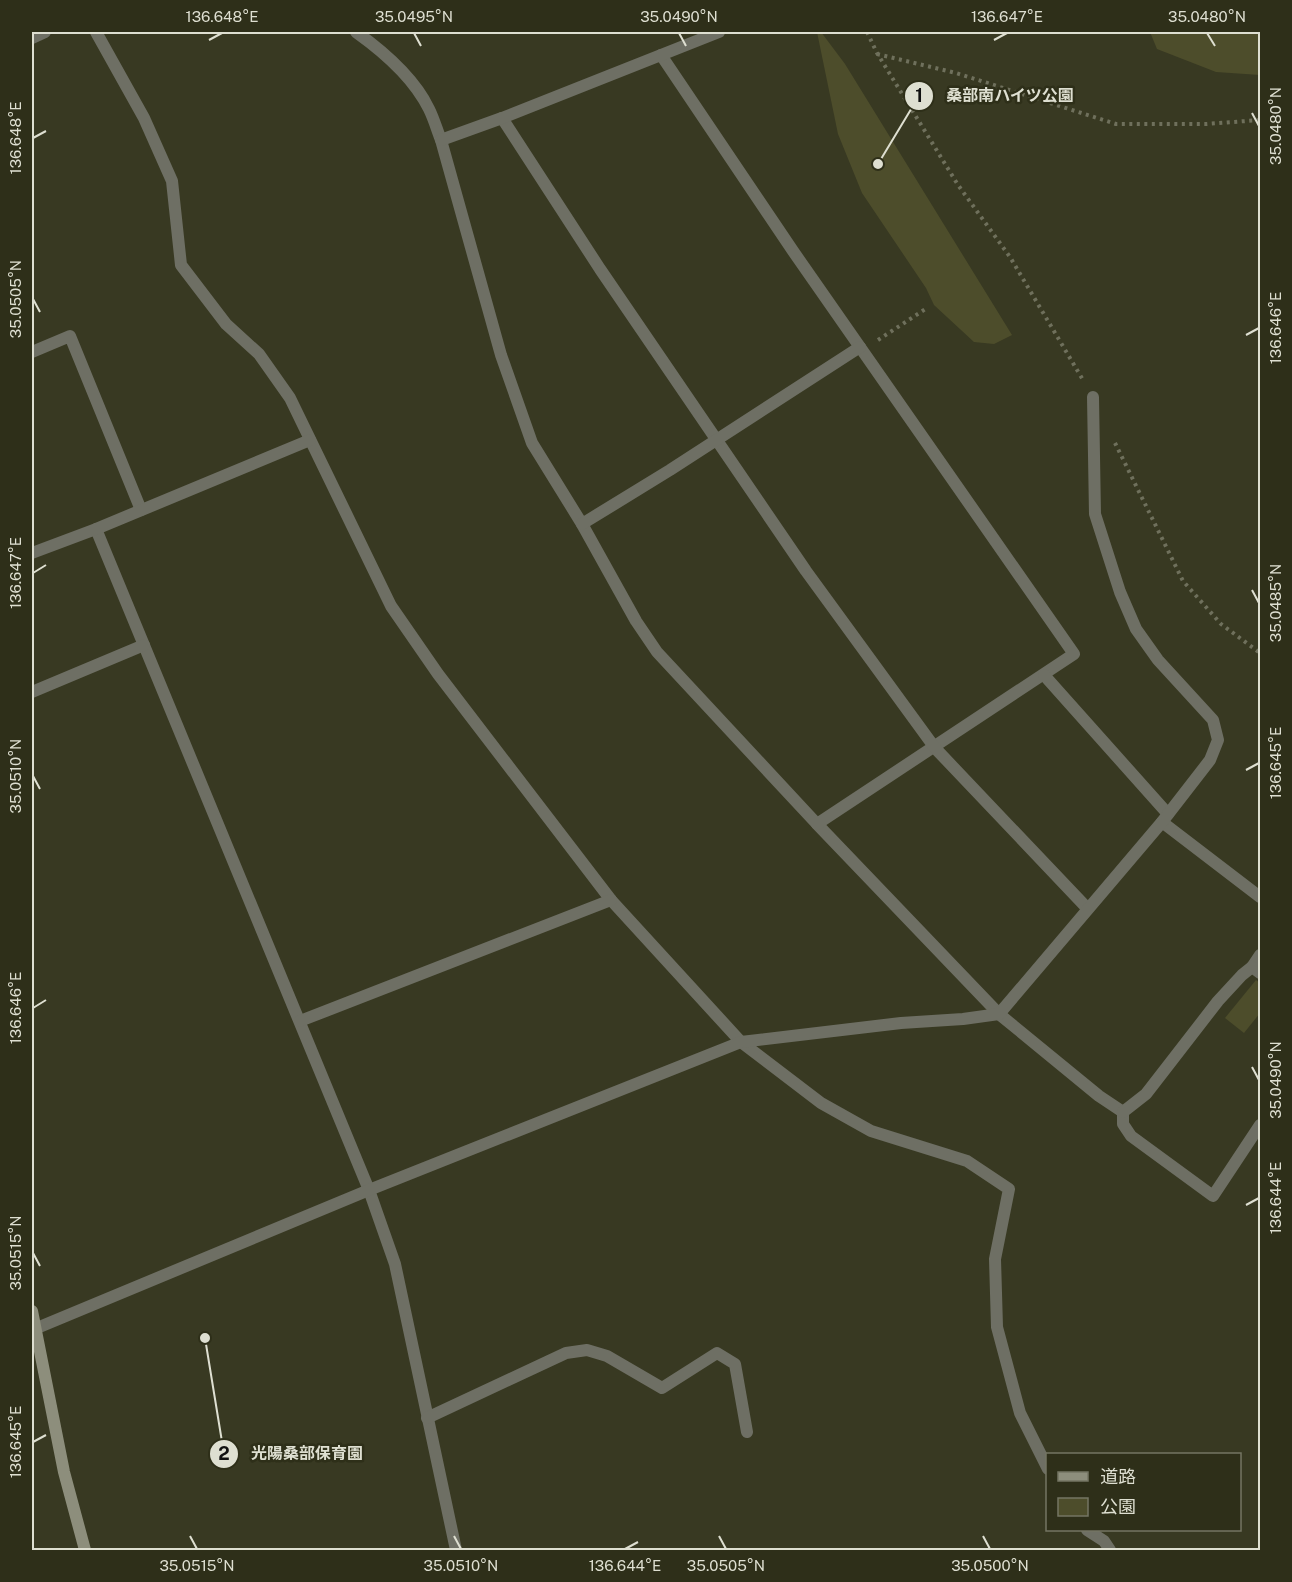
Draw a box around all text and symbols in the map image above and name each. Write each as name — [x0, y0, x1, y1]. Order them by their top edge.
text: 136.648°E — [186, 8, 258, 25]
text: 35.0495°N — [375, 8, 453, 25]
text: 35.0490°N — [640, 8, 718, 25]
text: 136.647°E — [971, 8, 1043, 25]
text: 35.0480°N — [1168, 8, 1246, 25]
callout: 桑部南ハイツ公園 — [904, 79, 1086, 113]
text: 1 — [915, 85, 923, 106]
text: 桑部南ハイツ公園 — [946, 86, 1074, 105]
text: 35.0480°N — [1267, 87, 1284, 165]
text: 136.648°E — [7, 102, 24, 174]
text: 35.0505°N — [7, 260, 24, 338]
text: 136.646°E — [1267, 292, 1284, 364]
text: 136.647°E — [7, 537, 24, 609]
text: 35.0485°N — [1267, 564, 1284, 642]
text: 136.645°E — [1267, 727, 1284, 799]
text: 35.0510°N — [7, 739, 24, 813]
text: 136.646°E — [7, 972, 24, 1044]
text: 35.0490°N — [1267, 1041, 1284, 1119]
text: 136.644°E — [1267, 1162, 1284, 1234]
text: 35.0515°N — [7, 1215, 24, 1291]
text: 136.645°E — [7, 1406, 24, 1478]
callout: 光陽桑部保育園 — [209, 1437, 375, 1471]
text: 2 — [218, 1443, 230, 1464]
text: 光陽桑部保育園 — [251, 1444, 363, 1463]
legend — [1046, 1453, 1241, 1531]
text: 道路 — [1100, 1466, 1136, 1487]
text: 公園 — [1100, 1496, 1136, 1517]
text: 35.0515°N — [159, 1557, 235, 1574]
text: 35.0510°N — [424, 1557, 498, 1574]
text: 136.644°E — [589, 1557, 661, 1574]
text: 35.0505°N — [687, 1557, 765, 1574]
text: 35.0500°N — [951, 1557, 1029, 1574]

